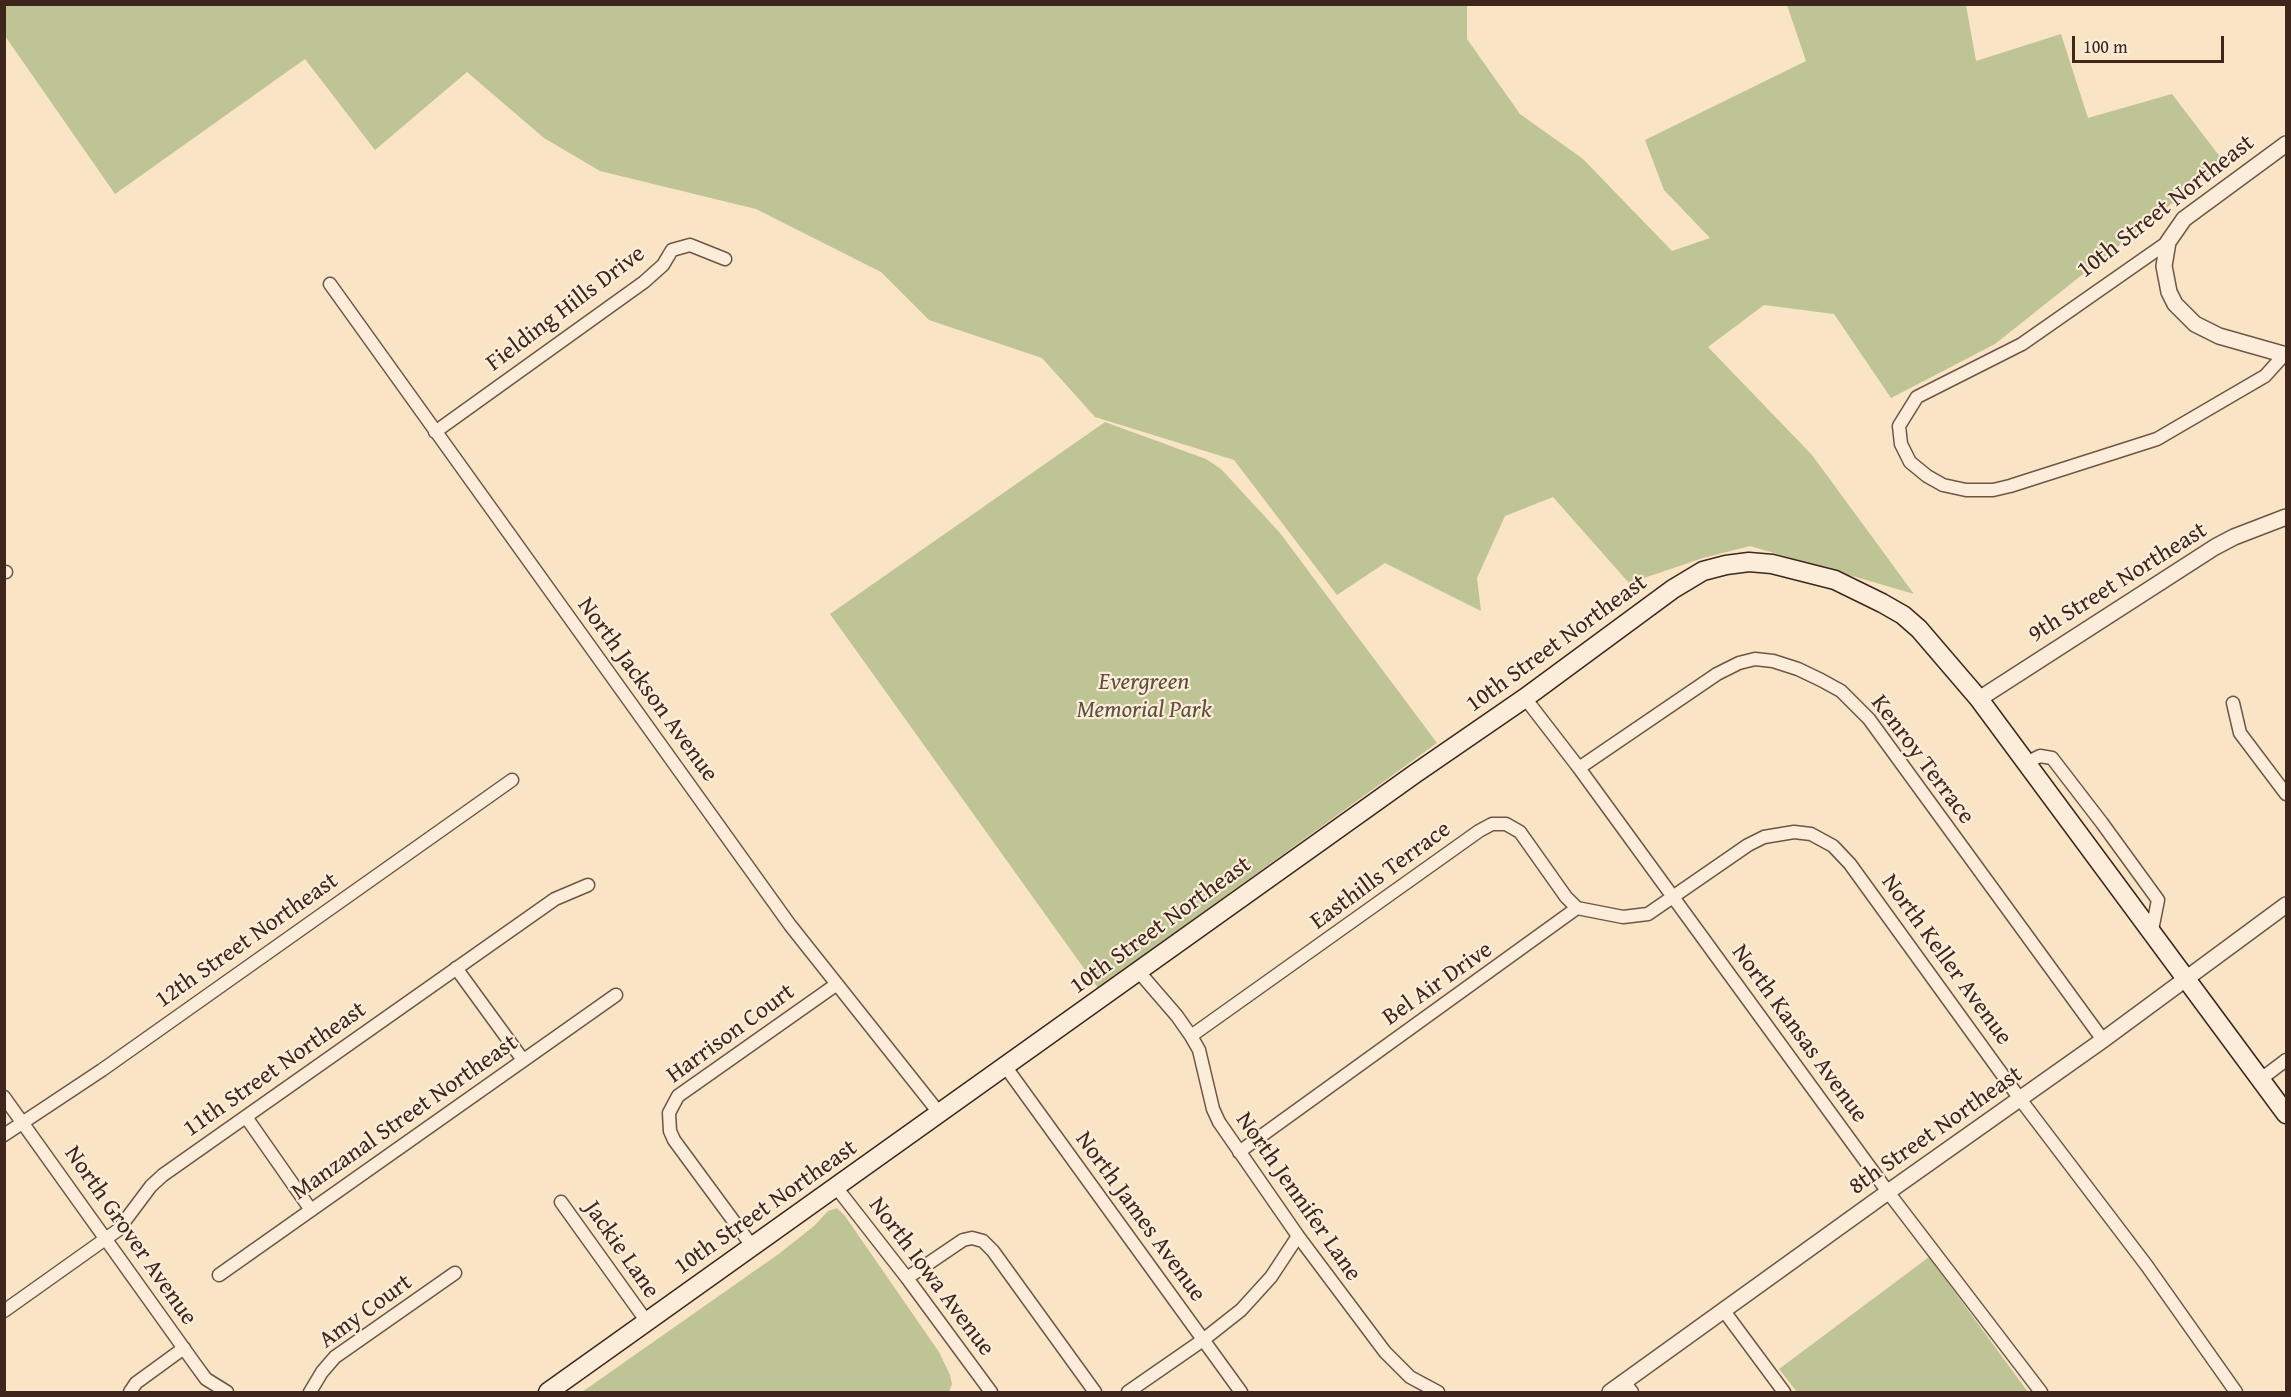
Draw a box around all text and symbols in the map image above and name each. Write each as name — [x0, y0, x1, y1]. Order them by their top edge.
scale bar — [2075, 24, 2226, 62]
text: 100 m — [2083, 33, 2128, 60]
street label: 10th Street Northeast — [2072, 129, 2260, 285]
street label: Fielding Hills Drive — [481, 240, 651, 378]
street label: 9th Street Northeast — [2023, 516, 2213, 650]
street label: 10th Street Northeast — [1461, 569, 1653, 719]
street label: North Jackson Avenue — [570, 592, 724, 788]
park label: Evergreen Memorial Park — [1076, 669, 1212, 725]
street label: Kenroy Terrace — [1864, 690, 1980, 830]
street label: Easthills Terrace — [1305, 815, 1457, 937]
street label: 10th Street Northeast — [1065, 851, 1257, 1001]
street label: 12th Street Northeast — [150, 867, 344, 1015]
street label: North Keller Avenue — [1874, 869, 2018, 1051]
street label: Bel Air Drive — [1378, 936, 1498, 1032]
street label: North Kansas Avenue — [1725, 939, 1873, 1129]
street label: Harrison Court — [661, 978, 801, 1090]
street label: 11th Street Northeast — [178, 996, 372, 1144]
street label: Manzanal Street Northeast — [286, 1029, 524, 1207]
street label: 8th Street Northeast — [1844, 1060, 2028, 1202]
street label: North Jennifer Lane — [1229, 1107, 1367, 1287]
street label: North James Avenue — [1069, 1126, 1211, 1308]
street label: 10th Street Northeast — [669, 1134, 863, 1282]
street label: North Grover Avenue — [57, 1141, 203, 1331]
street label: North Iowa Avenue — [862, 1192, 1000, 1362]
street label: Jackie Lane — [577, 1196, 665, 1304]
street label: Amy Court — [314, 1269, 418, 1355]

